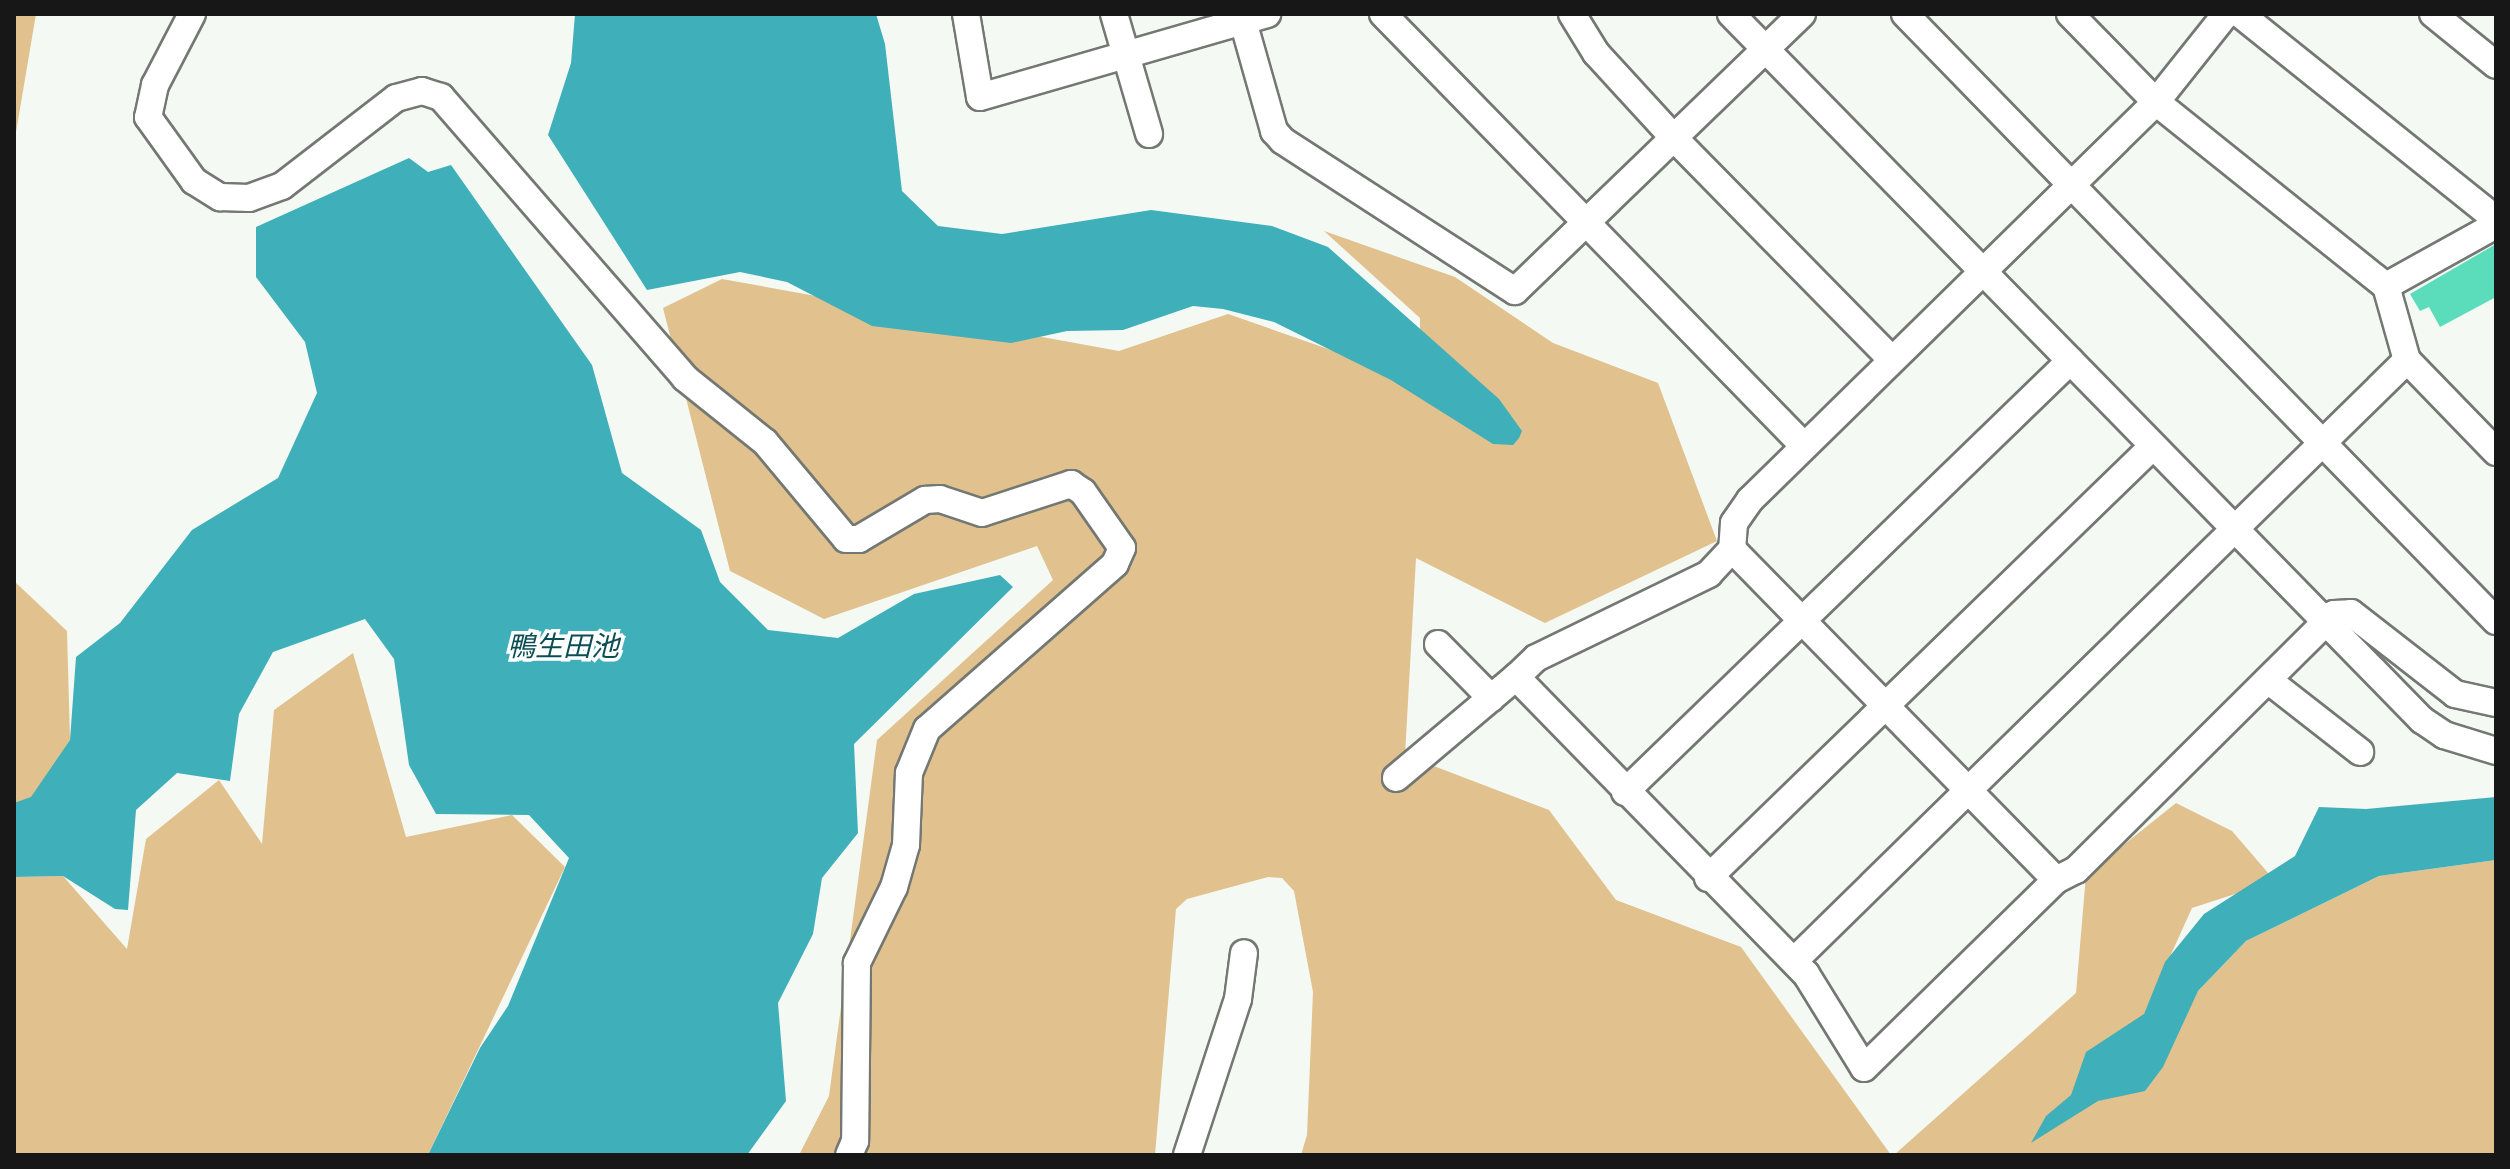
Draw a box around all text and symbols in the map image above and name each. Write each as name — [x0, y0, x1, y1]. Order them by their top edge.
water label: 鴨生田池 — [507, 629, 619, 663]

